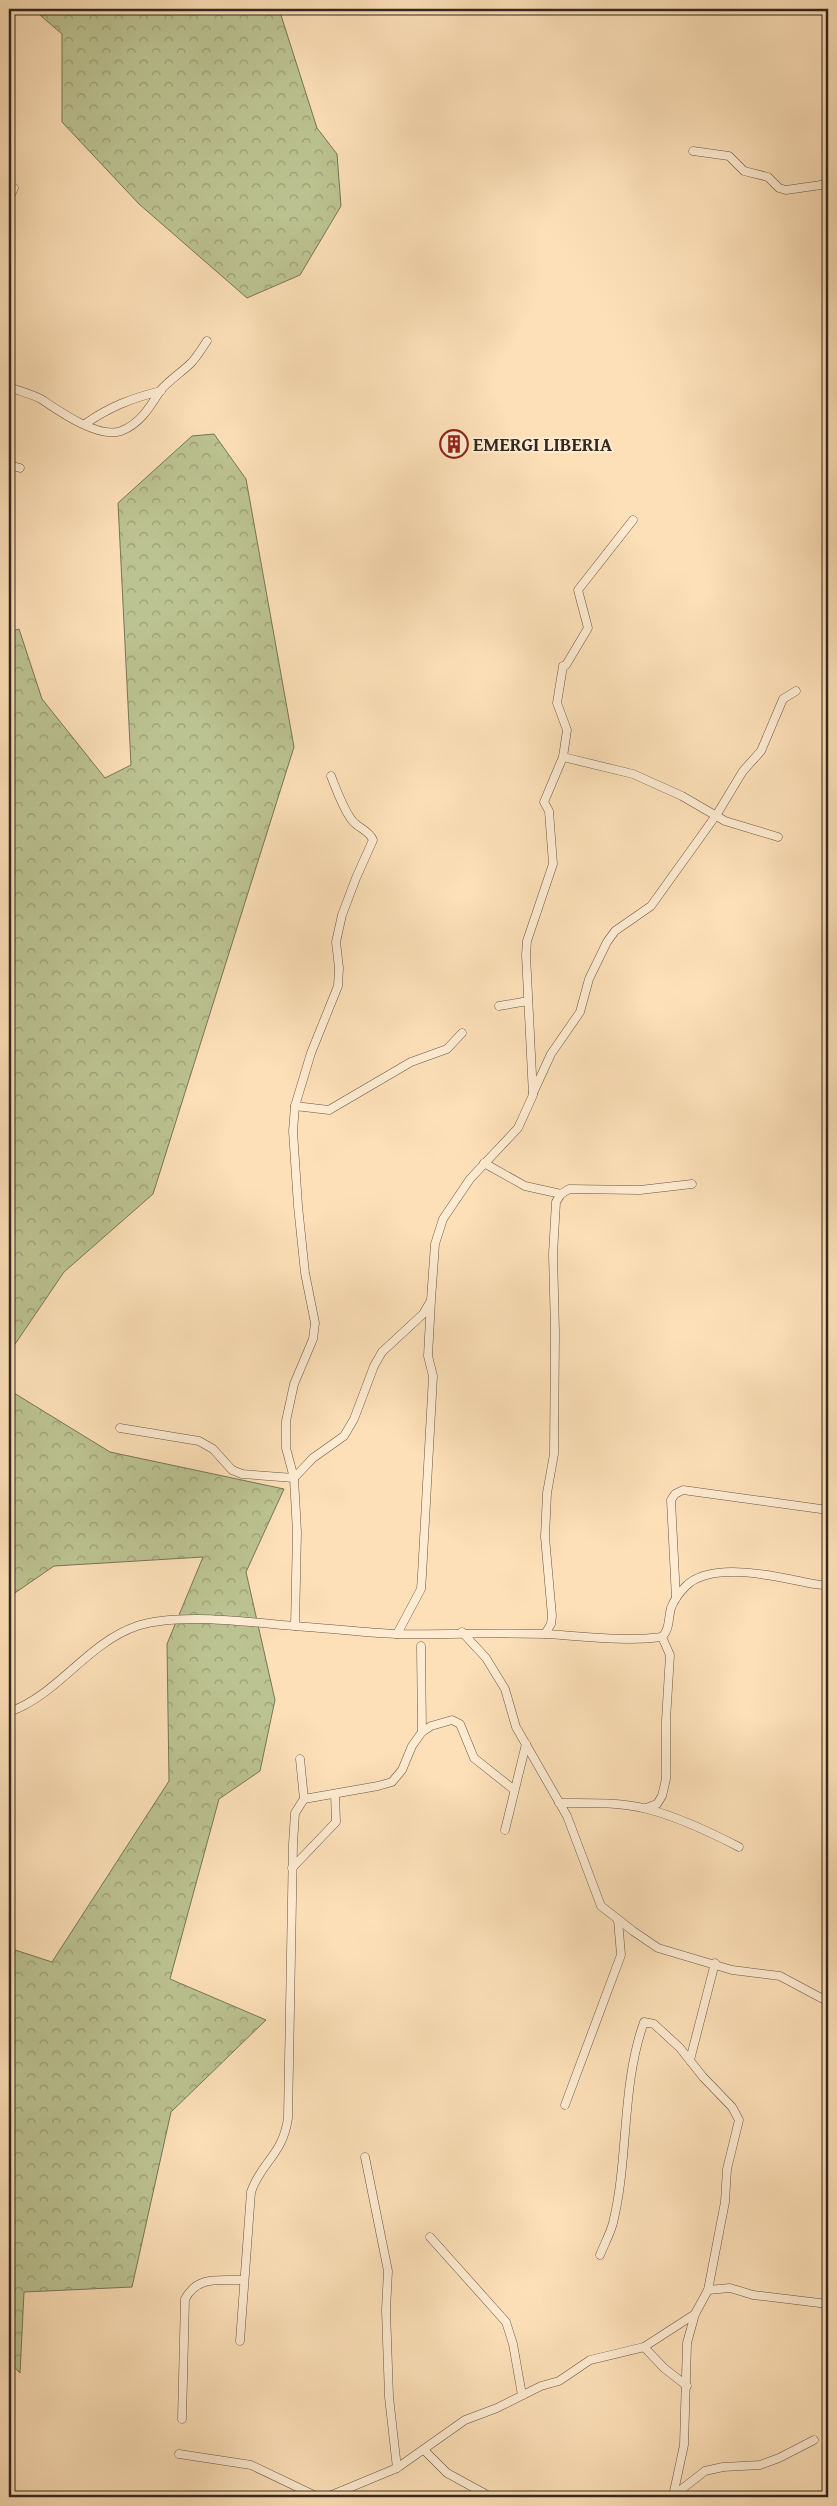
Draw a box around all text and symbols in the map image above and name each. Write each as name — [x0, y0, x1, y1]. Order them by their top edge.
building icon: EMERGI LIBERIA — [439, 429, 469, 459]
place label: EMERGI LIBERIA — [473, 430, 612, 458]

